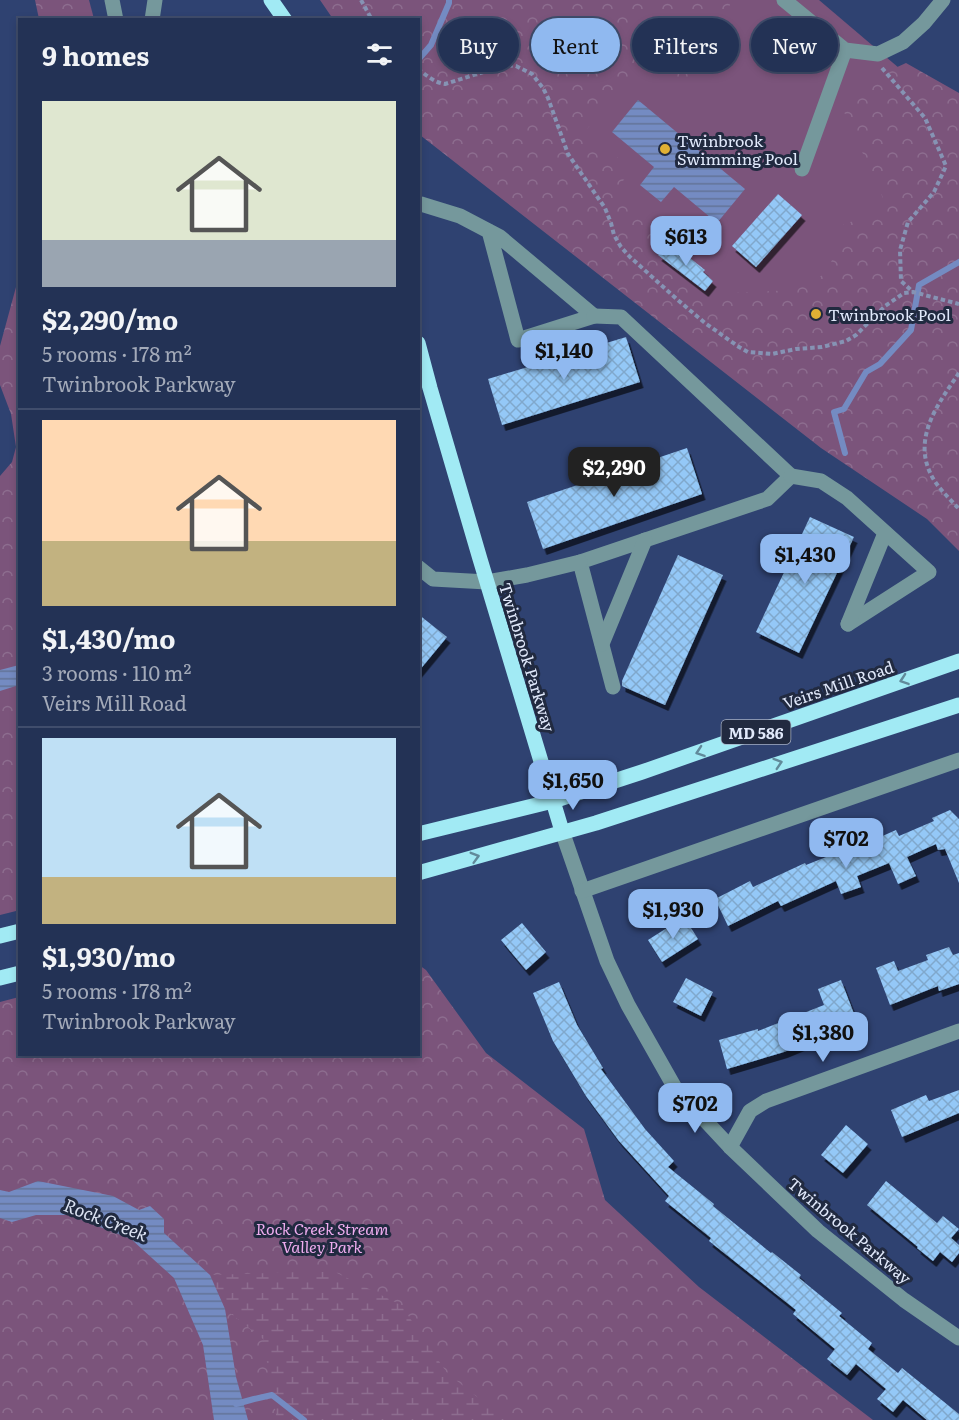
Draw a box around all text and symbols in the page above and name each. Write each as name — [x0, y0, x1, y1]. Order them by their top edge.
chip: Buy — [438, 18, 519, 72]
chip: Rent — [531, 18, 620, 72]
chip: Filters — [632, 18, 739, 72]
chip: New — [751, 18, 838, 72]
text: 9 homes — [42, 35, 149, 74]
icon: filters — [363, 38, 396, 71]
place label: Twinbrook Swimming Pool — [677, 128, 798, 170]
icon: home — [165, 140, 273, 248]
marker: Twinbrook Swimming Pool — [658, 142, 672, 156]
pin: $613 — [650, 216, 722, 267]
text: $613 — [664, 220, 708, 250]
text: $2,290/mo — [42, 299, 178, 338]
place label: Twinbrook Pool — [828, 302, 951, 326]
marker: Twinbrook Pool — [809, 307, 823, 321]
pin: $1,140 — [515, 330, 613, 381]
text: $1,140 — [535, 334, 593, 364]
text: 5 rooms · 178 m² — [42, 338, 192, 368]
text: Twinbrook Parkway — [42, 368, 236, 398]
pin: $2,290 — [565, 447, 663, 498]
text: $2,290 — [582, 451, 646, 481]
icon: home — [165, 459, 273, 567]
pin: $1,430 — [756, 534, 854, 585]
text: $1,430 — [774, 538, 836, 568]
street label: Twinbrook Parkway — [494, 579, 562, 735]
text: $1,430/mo — [42, 618, 176, 657]
street label: Veirs Mill Road — [779, 654, 897, 714]
text: 3 rooms · 110 m² — [42, 657, 191, 687]
one-way arrow — [899, 672, 910, 685]
text: Veirs Mill Road — [42, 687, 187, 717]
road number: MD 586 — [722, 720, 790, 744]
one-way arrow — [695, 744, 706, 757]
one-way arrow — [772, 758, 783, 770]
pin: $1,650 — [524, 760, 622, 811]
text: $1,650 — [542, 764, 604, 794]
icon: home — [165, 777, 273, 885]
pin: $702 — [810, 818, 882, 869]
text: $702 — [823, 822, 869, 852]
one-way arrow — [469, 852, 480, 864]
pin: $1,930 — [624, 889, 722, 940]
text: $1,930 — [642, 893, 704, 923]
text: $1,930/mo — [42, 936, 175, 975]
text: 5 rooms · 178 m² — [42, 975, 192, 1005]
text: Twinbrook Parkway — [42, 1005, 236, 1035]
pin: $1,380 — [774, 1012, 872, 1063]
text: $1,380 — [792, 1016, 854, 1046]
pin: $702 — [659, 1083, 731, 1134]
text: $702 — [672, 1087, 718, 1117]
street label: Twinbrook Parkway — [783, 1171, 918, 1289]
water label: Rock Creek — [60, 1191, 152, 1247]
park label: Rock Creek Stream Valley Park — [256, 1216, 388, 1258]

